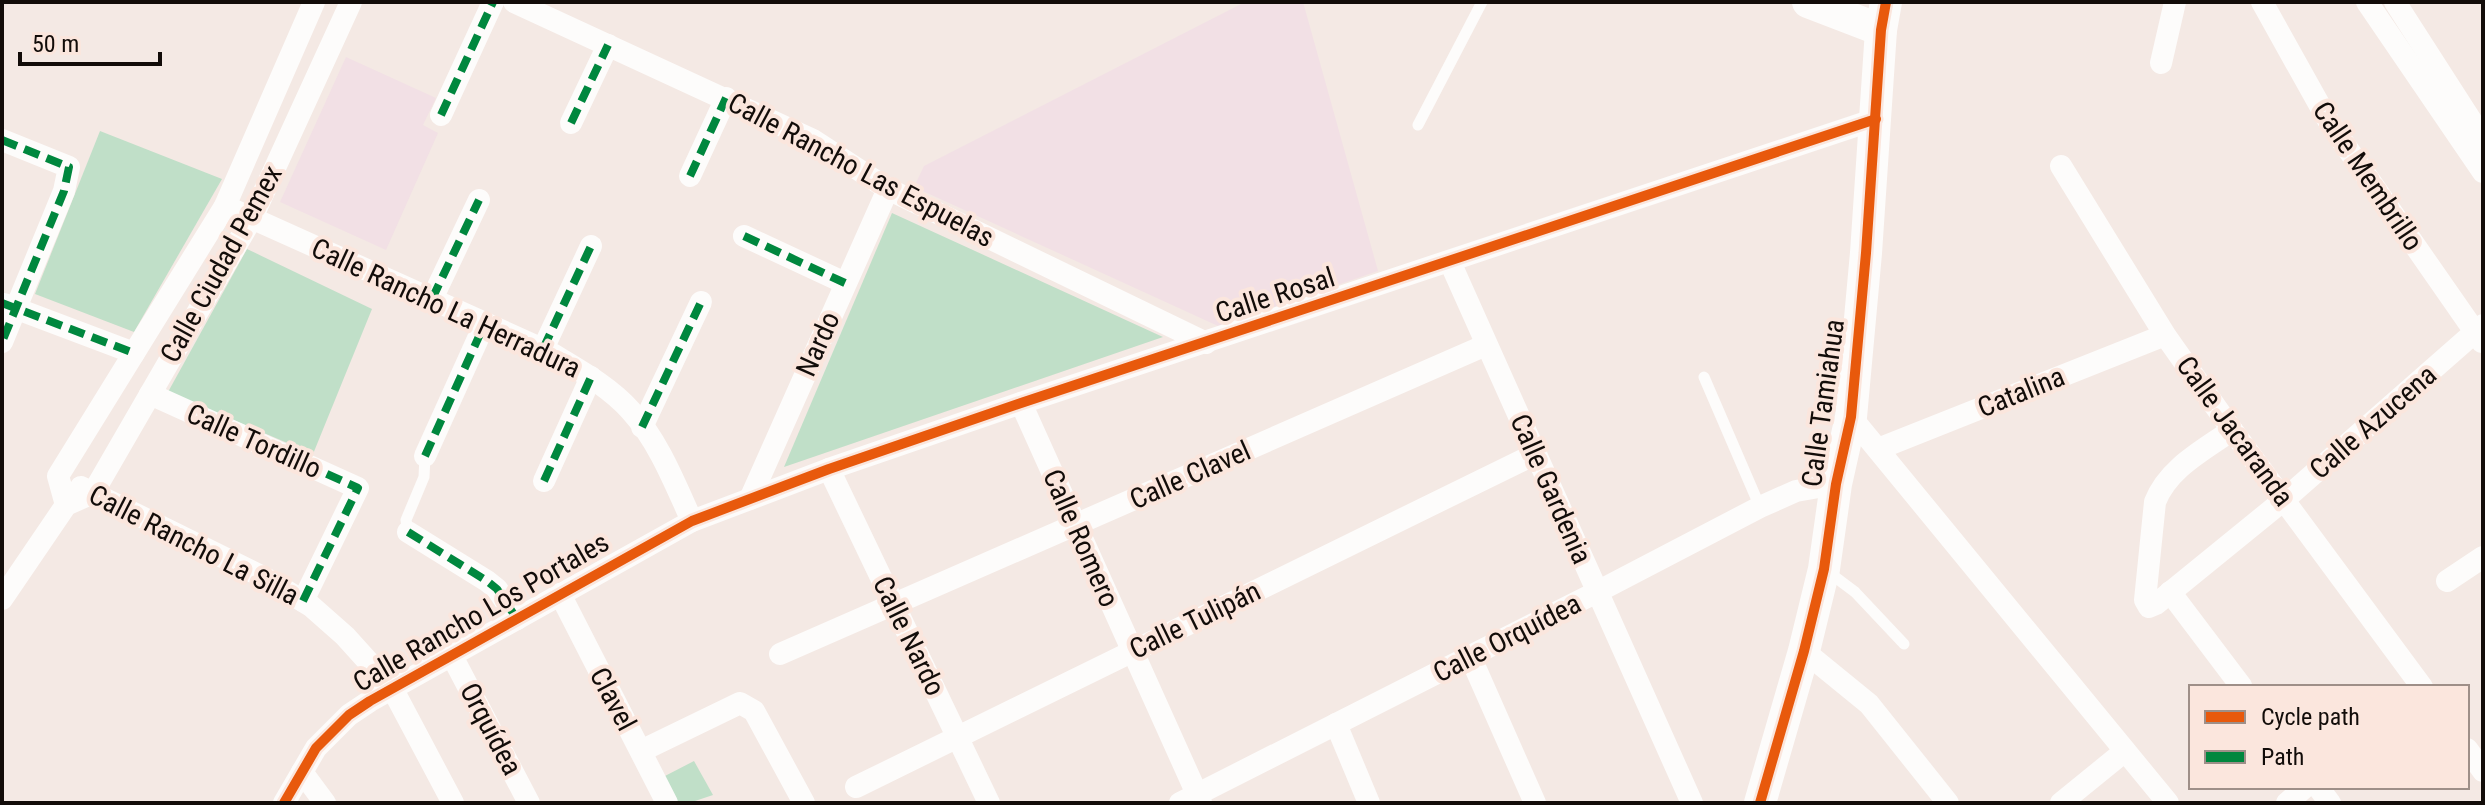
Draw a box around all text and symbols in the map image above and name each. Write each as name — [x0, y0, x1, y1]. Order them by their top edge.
scale bar — [20, 16, 160, 66]
text: 50 m — [32, 30, 79, 58]
street label: Calle Rancho Las Espuelas — [723, 86, 999, 254]
street label: Calle Membrillo — [2306, 95, 2430, 257]
street label: Calle Ciudad Pemex — [153, 160, 289, 368]
street label: Calle Rancho La Herradura — [306, 231, 586, 385]
street label: Calle Rosal — [1211, 260, 1339, 330]
street label: Nardo — [789, 307, 847, 381]
street label: Calle Tamiahua — [1795, 317, 1851, 489]
street label: Calle Jacaranda — [2170, 350, 2300, 512]
street label: Calle Azucena — [2303, 358, 2443, 486]
street label: Catalina — [1973, 360, 2069, 424]
street label: Calle Tordillo — [182, 397, 326, 485]
street label: Calle Gardenia — [1503, 409, 1599, 569]
street label: Calle Clavel — [1125, 434, 1255, 516]
street label: Calle Romero — [1036, 464, 1126, 612]
street label: Calle Rancho La Silla — [84, 478, 304, 612]
street label: Calle Rancho Los Portales — [347, 525, 615, 699]
street label: Calle Nardo — [866, 571, 952, 701]
street label: Calle Tulipán — [1124, 574, 1266, 666]
street label: Calle Orquídea — [1428, 587, 1586, 689]
street label: Clavel — [583, 662, 643, 736]
street label: Orquídea — [453, 677, 529, 781]
legend — [2189, 685, 2469, 789]
text: Cycle path — [2261, 703, 2360, 731]
text: Path — [2261, 743, 2304, 771]

